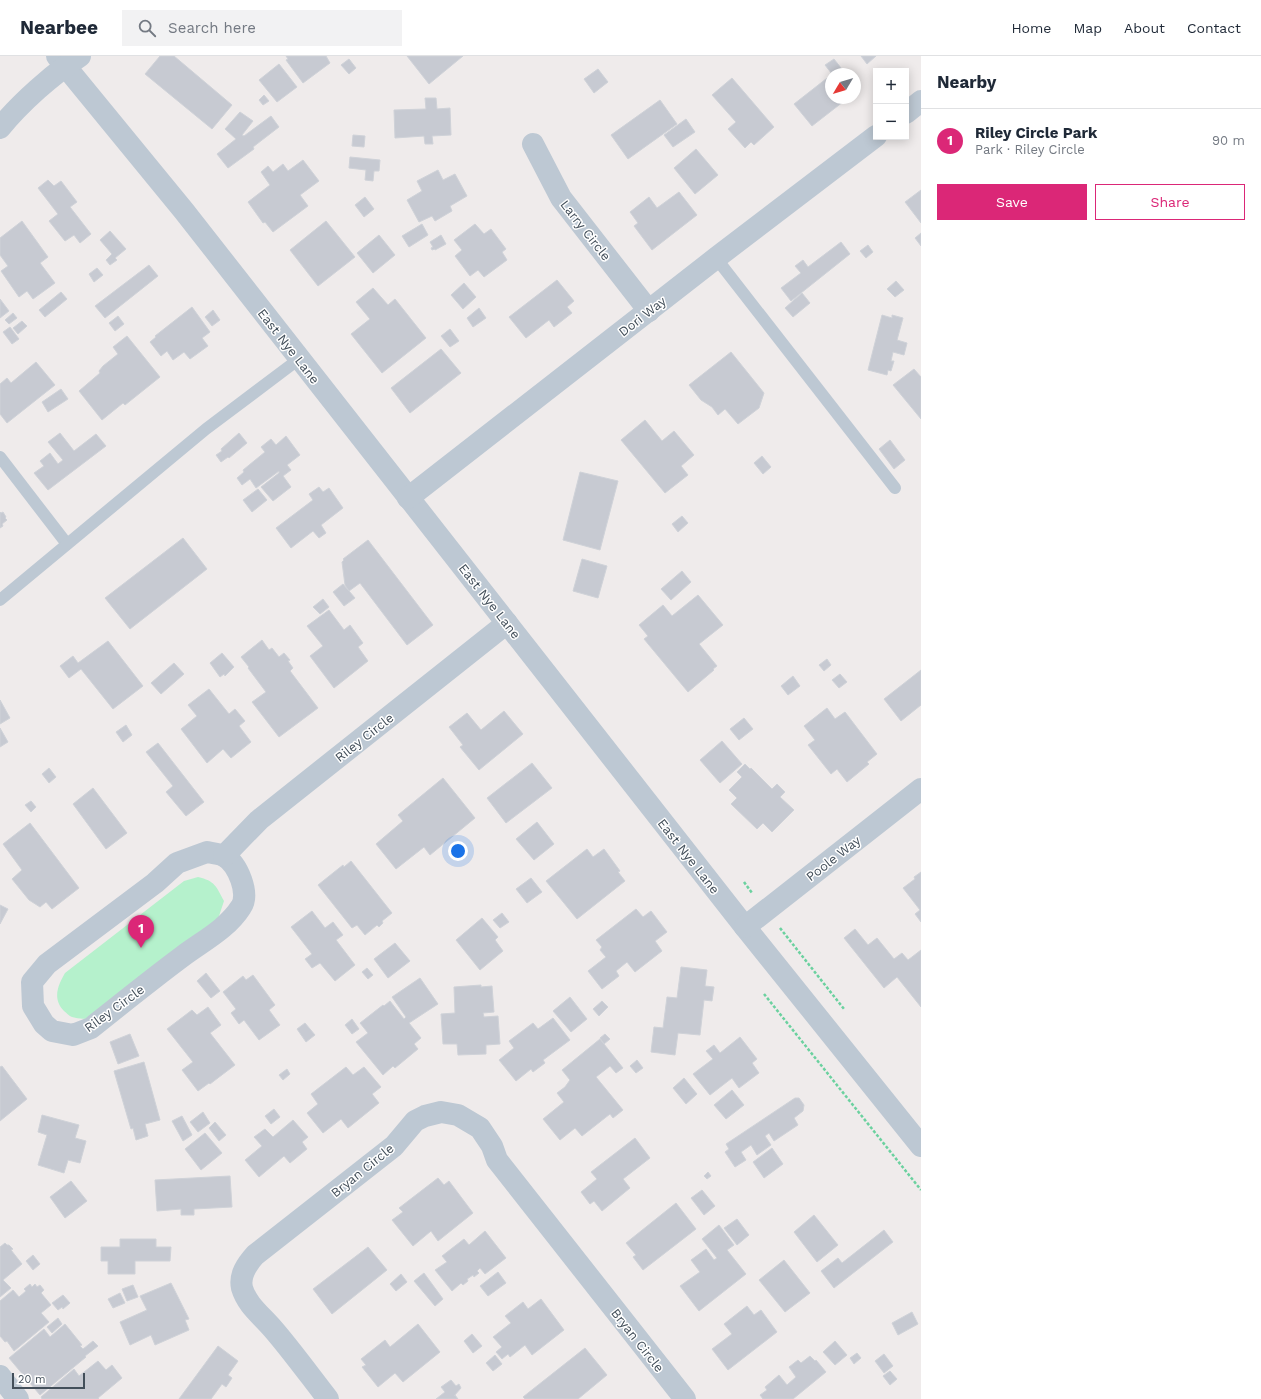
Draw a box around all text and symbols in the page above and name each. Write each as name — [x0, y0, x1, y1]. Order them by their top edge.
search box — [122, 10, 402, 46]
text: Nearbee — [20, 16, 98, 39]
icon: search — [136, 17, 158, 39]
text: Search here — [168, 19, 256, 37]
text: Home — [1011, 20, 1051, 36]
text: Map — [1073, 20, 1102, 36]
text: About — [1124, 20, 1165, 36]
text: Contact — [1187, 20, 1241, 36]
north arrow — [825, 68, 861, 104]
map controls — [873, 68, 909, 140]
button: + — [873, 68, 909, 104]
text: Nearby — [937, 72, 996, 92]
button: − — [873, 104, 909, 140]
text: Riley Circle Park — [975, 124, 1097, 142]
text: 1 — [947, 133, 953, 148]
text: 90 m — [1212, 133, 1245, 148]
text: Park · Riley Circle — [975, 142, 1085, 157]
button: Save — [937, 184, 1087, 220]
button: Share — [1095, 184, 1245, 220]
street label: Larry Circle — [557, 197, 614, 264]
street label: Dori Way — [616, 293, 669, 339]
street label: East Nye Lane — [255, 306, 323, 387]
street label: East Nye Lane — [456, 561, 524, 642]
street label: Riley Circle — [332, 710, 397, 765]
street label: East Nye Lane — [655, 816, 723, 897]
street label: Poole Way — [803, 832, 864, 884]
your location — [448, 841, 468, 861]
pin: 1 — [128, 915, 154, 948]
street label: Riley Circle — [81, 982, 147, 1035]
street label: Bryan Circle — [328, 1141, 397, 1200]
street label: Bryan Circle — [608, 1306, 667, 1375]
scale bar — [12, 1371, 85, 1390]
text: 20 m — [18, 1373, 46, 1386]

